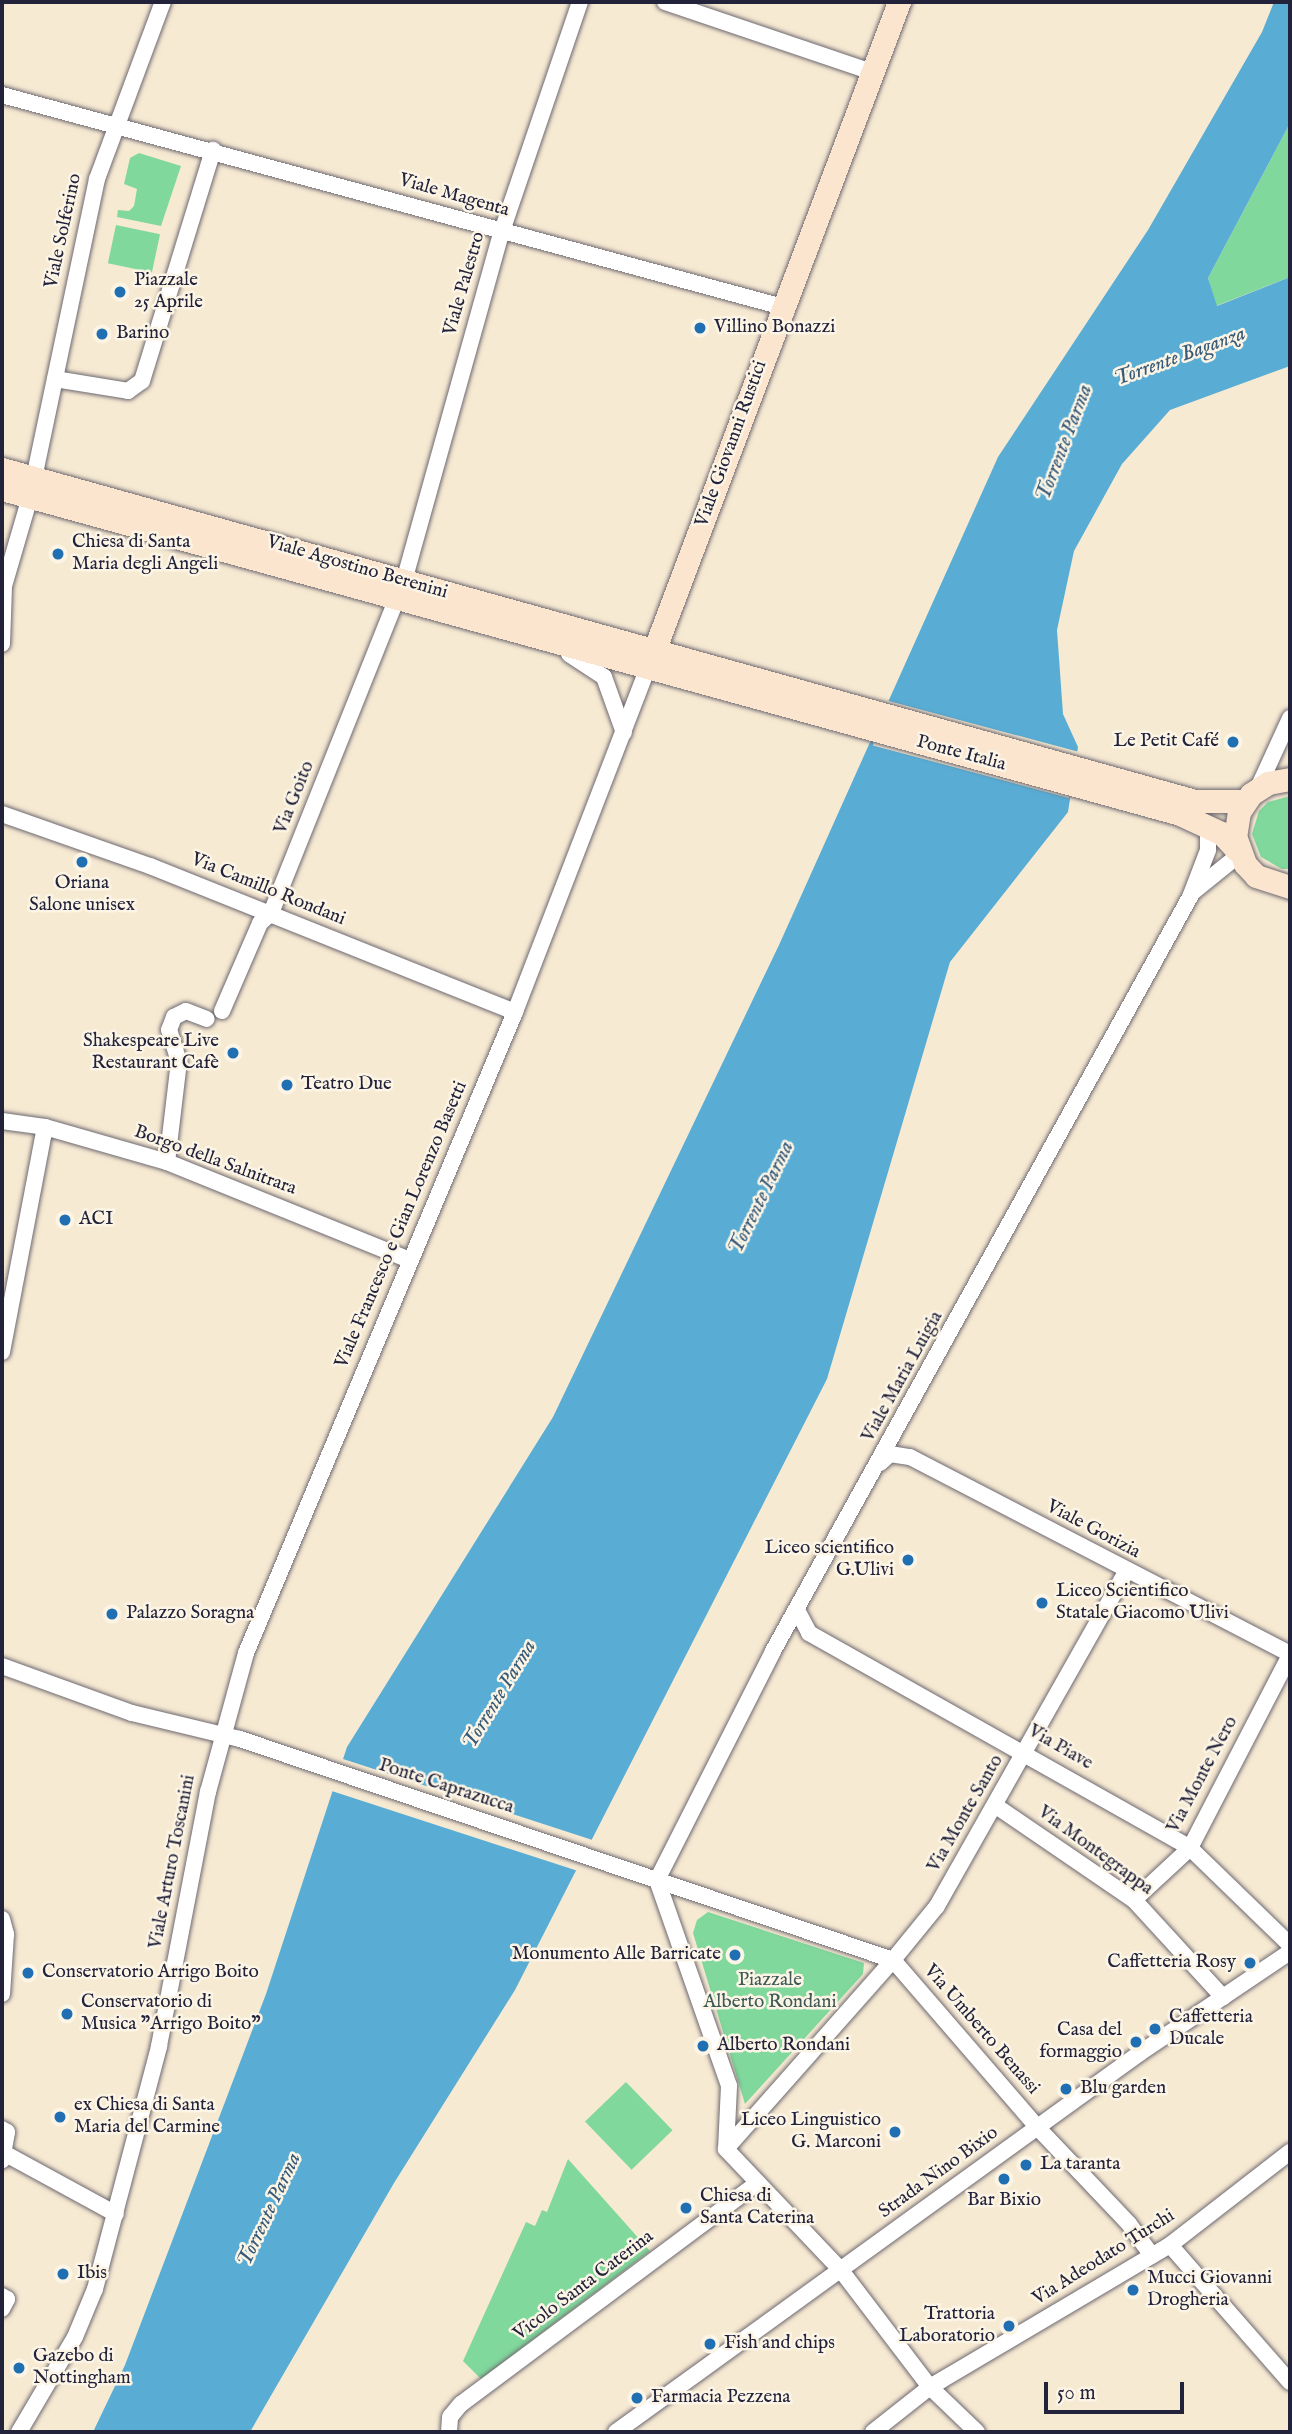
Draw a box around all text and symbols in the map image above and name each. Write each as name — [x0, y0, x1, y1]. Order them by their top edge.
street label: Viale Magenta — [396, 169, 512, 223]
street label: Viale Solferino — [41, 172, 87, 290]
street label: Viale Palestro — [439, 229, 491, 339]
place label: Piazzale 25 Aprile — [134, 270, 203, 314]
marker: Piazzale 25 Aprile — [112, 284, 128, 300]
place label: Villino Bonazzi — [714, 317, 835, 339]
marker: Villino Bonazzi — [692, 320, 708, 336]
water label: Torrente Baganza — [1111, 322, 1249, 392]
place label: Barino — [116, 323, 169, 345]
marker: Barino — [94, 326, 110, 342]
street label: Viale Giovanni Rustici — [691, 358, 773, 530]
water label: Torrente Parma — [1031, 381, 1099, 505]
street label: Viale Agostino Berenini — [264, 531, 450, 605]
place label: Chiesa di Santa Maria degli Angeli — [72, 532, 218, 576]
marker: Chiesa di Santa Maria degli Angeli — [50, 546, 66, 562]
street label: Ponte Italia — [914, 731, 1008, 777]
place label: Le Petit Café — [1113, 731, 1219, 753]
marker: Le Petit Café — [1225, 734, 1241, 750]
street label: Via Goito — [270, 758, 320, 838]
street label: Via Camillo Rondani — [188, 849, 348, 931]
marker: Oriana Salone unisex — [74, 854, 90, 870]
place label: Oriana Salone unisex — [29, 873, 135, 917]
place label: Shakespeare Live Restaurant Cafè — [83, 1031, 219, 1075]
marker: Shakespeare Live Restaurant Cafè — [225, 1045, 241, 1061]
place label: Teatro Due — [301, 1074, 392, 1096]
marker: Teatro Due — [279, 1077, 295, 1093]
street label: Viale Francesco e Gian Lorenzo Basetti — [331, 1078, 473, 1372]
street label: Borgo della Salnitrara — [131, 1121, 299, 1201]
water label: Torrente Parma — [724, 1137, 800, 1259]
place label: ACI — [79, 1209, 113, 1231]
marker: ACI — [57, 1212, 73, 1228]
street label: Viale Maria Luigia — [858, 1308, 948, 1446]
street label: Viale Gorizia — [1042, 1496, 1144, 1564]
place label: Liceo scientifico G.Ulivi — [765, 1538, 894, 1582]
marker: Liceo scientifico G.Ulivi — [900, 1552, 916, 1568]
place label: Liceo Scientifico Statale Giacomo Ulivi — [1056, 1581, 1229, 1625]
marker: Liceo Scientifico Statale Giacomo Ulivi — [1034, 1595, 1050, 1611]
place label: Palazzo Soragna — [126, 1603, 254, 1625]
marker: Palazzo Soragna — [104, 1606, 120, 1622]
water label: Torrente Parma — [458, 1636, 542, 1754]
street label: Via Monte Nero — [1163, 1713, 1243, 1837]
street label: Via Piave — [1024, 1720, 1096, 1776]
street label: Via Monte Santo — [923, 1751, 1009, 1877]
street label: Ponte Caprazucca — [376, 1754, 516, 1820]
street label: Viale Arturo Toscanini — [145, 1773, 201, 1951]
street label: Via Montegrappa — [1033, 1801, 1157, 1901]
place label: Monumento Alle Barricate — [512, 1944, 721, 1966]
marker: Monumento Alle Barricate — [727, 1947, 743, 1963]
place label: Caffetteria Rosy — [1107, 1952, 1236, 1974]
marker: Caffetteria Rosy — [1242, 1955, 1258, 1971]
street label: Via Umberto Benassi — [918, 1960, 1044, 2100]
place label: Conservatorio Arrigo Boito — [42, 1962, 259, 1984]
marker: Conservatorio Arrigo Boito — [20, 1965, 36, 1981]
park label: Piazzale Alberto Rondani — [704, 1970, 836, 2014]
place label: Conservatorio di Musica "Arrigo Boito" — [81, 1992, 261, 2036]
marker: Conservatorio di Musica "Arrigo Boito" — [59, 2006, 75, 2022]
place label: Caffetteria Ducale — [1169, 2007, 1253, 2051]
place label: Casa del formaggio — [1039, 2020, 1122, 2064]
marker: Caffetteria Ducale — [1147, 2021, 1163, 2037]
marker: Casa del formaggio — [1128, 2034, 1144, 2050]
place label: Alberto Rondani — [717, 2035, 850, 2057]
marker: Alberto Rondani — [695, 2038, 711, 2054]
place label: Blu garden — [1080, 2078, 1166, 2100]
marker: Blu garden — [1058, 2081, 1074, 2097]
place label: ex Chiesa di Santa Maria del Carmine — [74, 2095, 220, 2139]
marker: ex Chiesa di Santa Maria del Carmine — [52, 2109, 68, 2125]
place label: Liceo Linguistico G. Marconi — [741, 2110, 881, 2154]
street label: Strada Nino Bixio — [875, 2122, 1003, 2224]
marker: Liceo Linguistico G. Marconi — [887, 2124, 903, 2140]
water label: Torrente Parma — [233, 2149, 307, 2271]
place label: La taranta — [1040, 2154, 1121, 2176]
marker: La taranta — [1018, 2157, 1034, 2173]
marker: Bar Bixio — [996, 2171, 1012, 2187]
place label: Chiesa di Santa Caterina — [700, 2186, 814, 2230]
place label: Bar Bixio — [967, 2190, 1041, 2212]
marker: Chiesa di Santa Caterina — [678, 2200, 694, 2216]
street label: Via Adeodato Turchi — [1029, 2205, 1179, 2311]
street label: Vicolo Santa Caterina — [509, 2226, 659, 2346]
place label: Ibis — [77, 2263, 107, 2285]
marker: Ibis — [55, 2266, 71, 2282]
place label: Mucci Giovanni Drogheria — [1147, 2268, 1272, 2312]
marker: Mucci Giovanni Drogheria — [1125, 2282, 1141, 2298]
place label: Trattoria Laboratorio — [899, 2304, 995, 2348]
marker: Trattoria Laboratorio — [1001, 2318, 1017, 2334]
place label: Fish and chips — [724, 2333, 835, 2355]
marker: Fish and chips — [702, 2336, 718, 2352]
place label: Gazebo di Nottingham — [33, 2346, 131, 2390]
marker: Gazebo di Nottingham — [11, 2360, 27, 2376]
scale bar — [1047, 2368, 1187, 2412]
text: 50 m — [1057, 2380, 1096, 2407]
place label: Farmacia Pezzena — [651, 2387, 791, 2409]
marker: Farmacia Pezzena — [629, 2390, 645, 2406]

